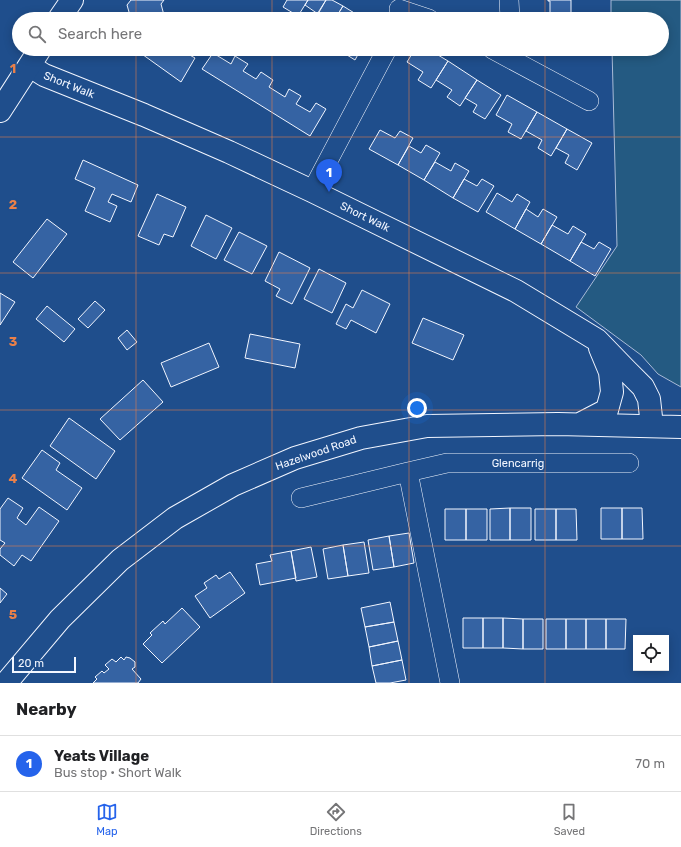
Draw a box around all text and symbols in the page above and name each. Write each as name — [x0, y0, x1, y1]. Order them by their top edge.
search box — [12, 12, 669, 56]
icon: search — [26, 23, 48, 45]
text: Search here — [58, 25, 142, 43]
text: 1 — [10, 61, 16, 76]
street label: Short Walk — [42, 69, 97, 101]
pin: 1 — [316, 159, 342, 192]
text: 2 — [9, 197, 17, 212]
street label: Short Walk — [338, 199, 392, 235]
text: 3 — [9, 334, 18, 349]
your location — [407, 398, 427, 418]
street label: Hazelwood Road — [274, 433, 358, 473]
street label: Glencarrig — [492, 457, 544, 470]
text: 4 — [9, 471, 18, 486]
text: 5 — [9, 607, 17, 622]
map controls — [633, 635, 669, 671]
button: locate — [633, 635, 669, 671]
scale bar — [12, 655, 76, 674]
text: 20 m — [18, 657, 44, 670]
text: Nearby — [16, 699, 77, 719]
text: Yeats Village — [54, 747, 149, 765]
text: 1 — [26, 756, 32, 771]
text: 70 m — [635, 756, 665, 771]
text: Bus stop · Short Walk — [54, 765, 182, 780]
tab: Map — [96, 801, 118, 838]
tab: Directions — [310, 801, 362, 838]
tab: Saved — [554, 801, 585, 838]

